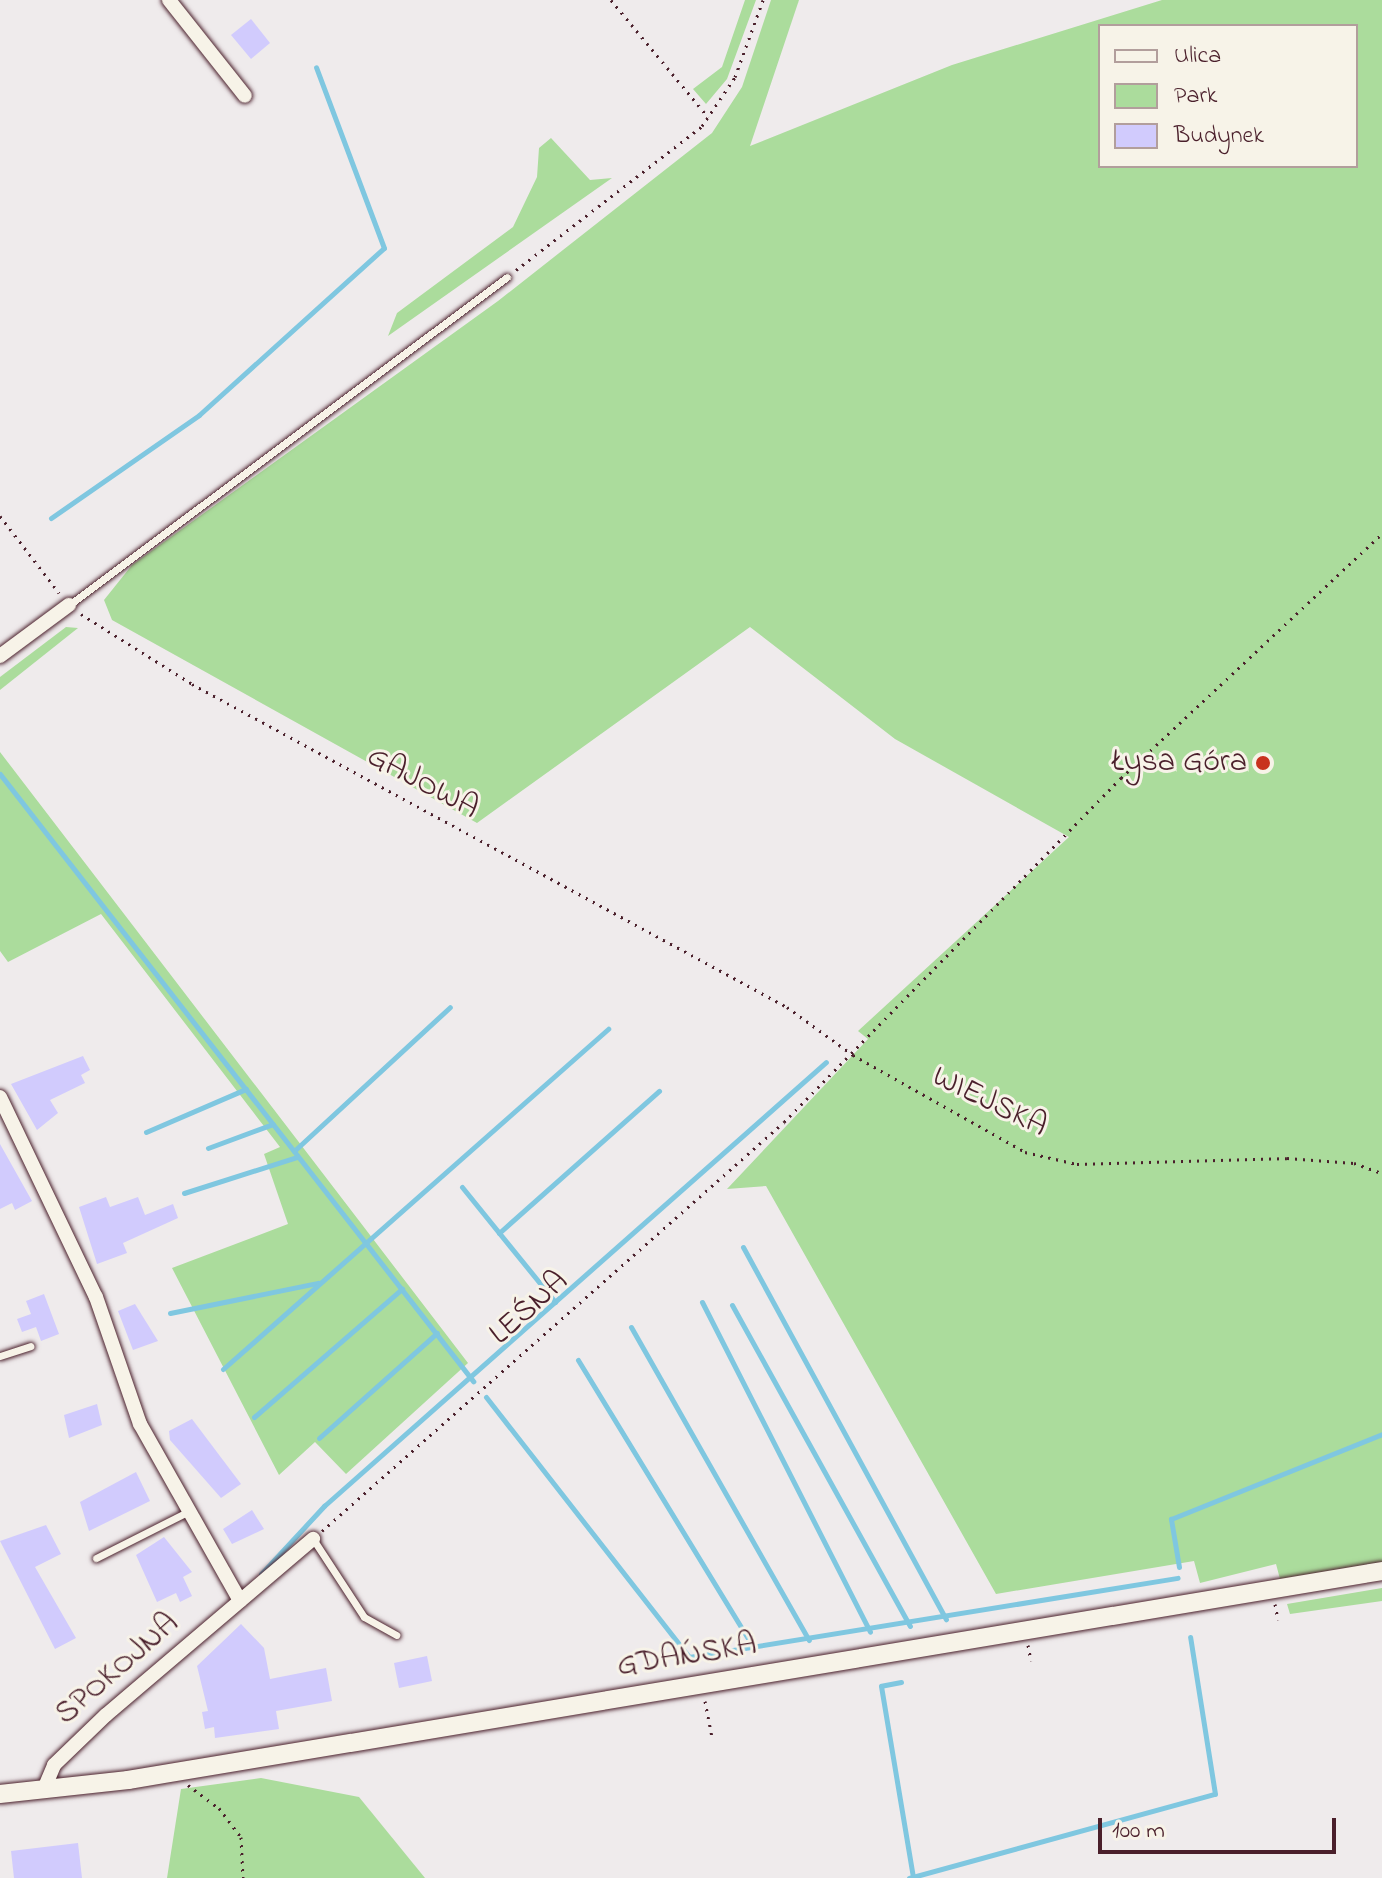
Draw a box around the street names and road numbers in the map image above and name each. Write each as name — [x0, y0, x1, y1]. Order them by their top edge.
street label: GAJOWA — [360, 739, 484, 829]
street label: WIEJSKA — [925, 1059, 1053, 1147]
street label: LEŚNA — [483, 1264, 577, 1354]
street label: SPOKOJNA — [48, 1606, 188, 1734]
street label: GDAŃSKA — [615, 1627, 759, 1687]

